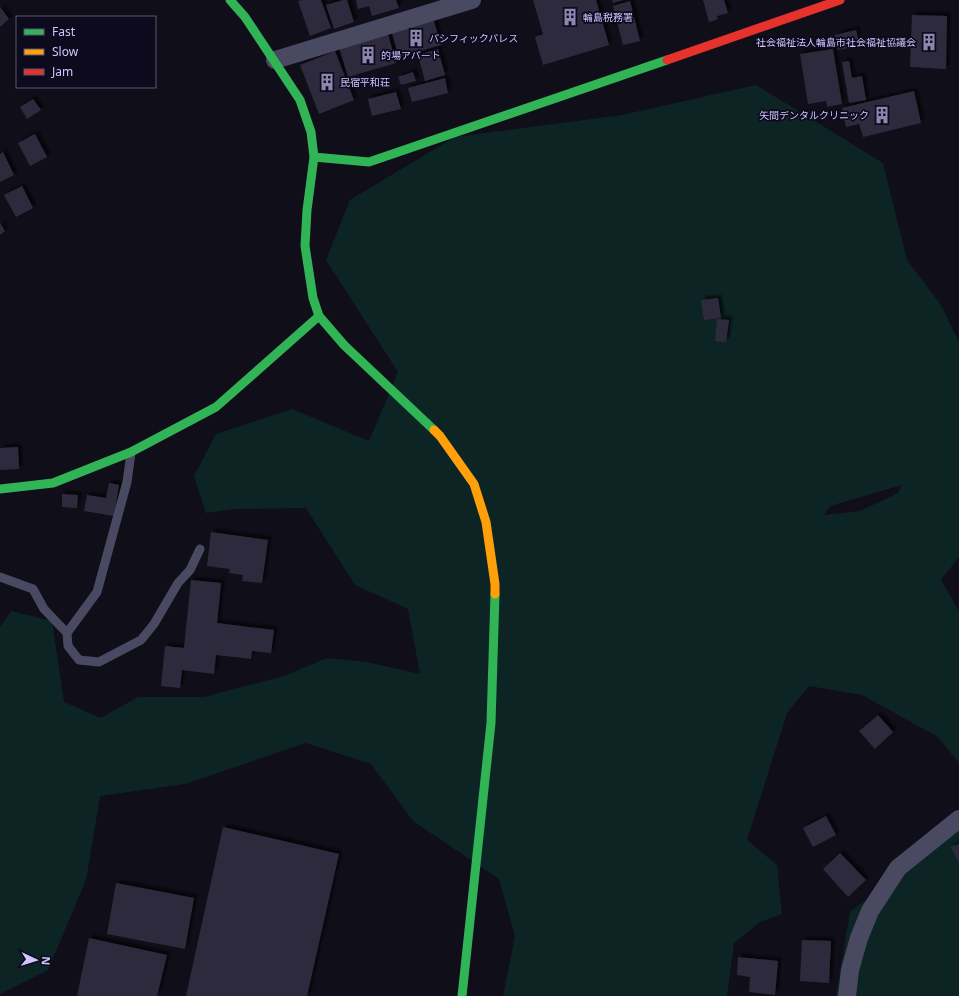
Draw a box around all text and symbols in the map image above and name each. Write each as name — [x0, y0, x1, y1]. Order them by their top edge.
building icon: 輪島税務署 — [560, 7, 580, 27]
place label: 輪島税務署 — [583, 10, 633, 24]
legend — [16, 16, 156, 88]
text: Fast — [52, 23, 76, 40]
building icon: パシフィックパレス — [406, 28, 426, 48]
place label: パシフィックパレス — [429, 31, 518, 45]
building icon: 社会福祉法人輪島市社会福祉協議会 — [919, 32, 939, 52]
place label: 社会福祉法人輪島市社会福祉協議会 — [756, 35, 916, 49]
text: Slow — [52, 43, 79, 60]
building icon: 的場アパート — [358, 45, 378, 65]
place label: 的場アパート — [381, 48, 441, 62]
text: Jam — [51, 63, 73, 80]
building icon: 民宿平和荘 — [317, 72, 337, 92]
place label: 民宿平和荘 — [340, 75, 390, 89]
building icon: 矢間デンタルクリニック — [872, 105, 892, 125]
place label: 矢間デンタルクリニック — [759, 108, 869, 122]
north arrow — [16, 940, 56, 980]
text: N — [39, 956, 54, 966]

